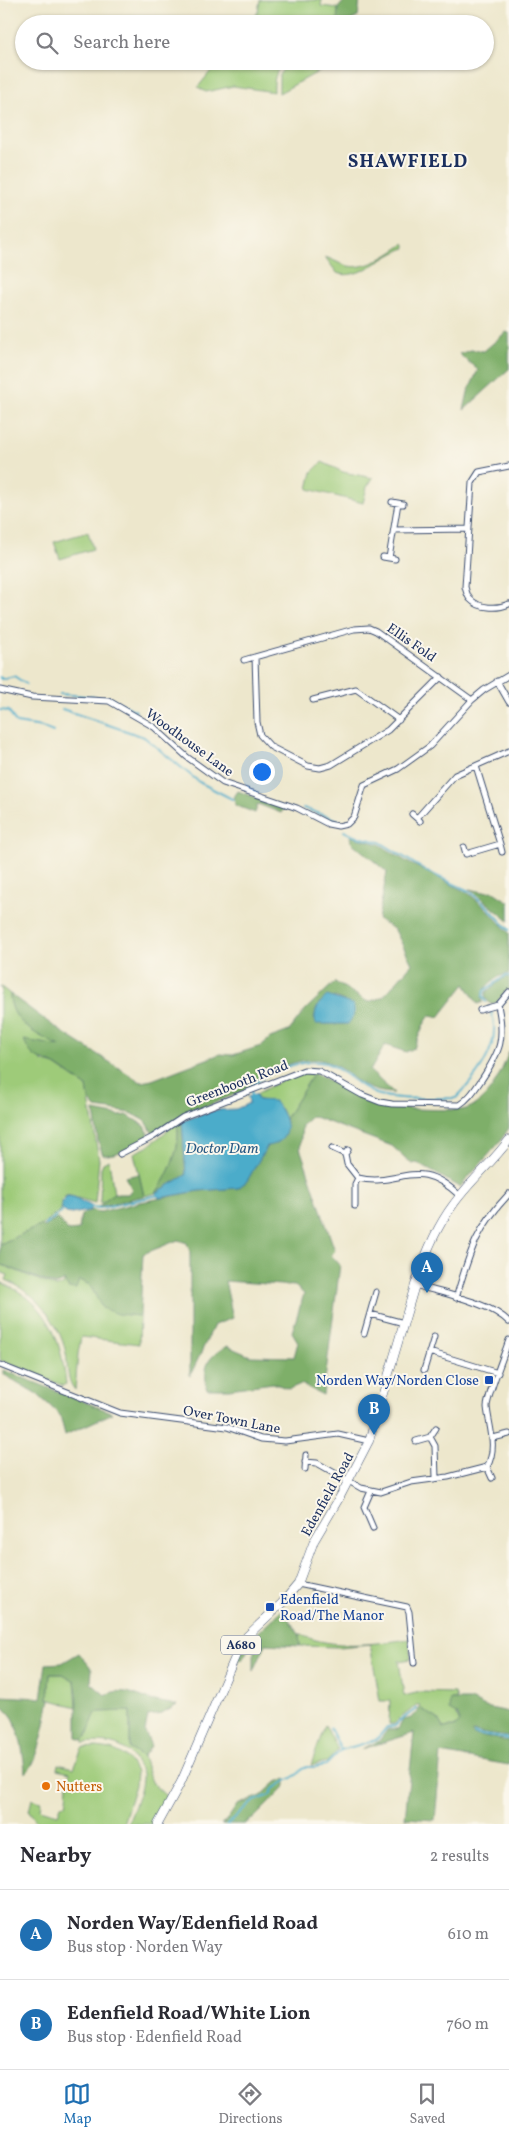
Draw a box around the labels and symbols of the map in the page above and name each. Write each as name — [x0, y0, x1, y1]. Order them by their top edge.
district label: SHAWFIELD — [348, 149, 468, 175]
street label: Ellis Fold — [383, 619, 440, 667]
street label: Woodhouse Lane — [141, 705, 237, 782]
your location — [249, 759, 275, 785]
street label: Greenbooth Road — [184, 1056, 291, 1113]
water label: Doctor Dam — [186, 1139, 259, 1160]
pin: A — [411, 1252, 443, 1293]
place label: Norden Way/Norden Close — [316, 1372, 479, 1391]
marker: Norden Way/Norden Close — [483, 1374, 495, 1386]
pin: B — [358, 1394, 390, 1435]
street label: Over Town Lane — [181, 1402, 282, 1439]
street label: Edenfield Road — [297, 1449, 359, 1540]
place label: Edenfield Road/The Manor — [280, 1591, 384, 1626]
marker: Edenfield Road/The Manor — [264, 1601, 276, 1613]
road number: A680 — [221, 1636, 261, 1654]
place label: Nutters — [56, 1778, 102, 1797]
marker: Nutters — [40, 1780, 52, 1792]

